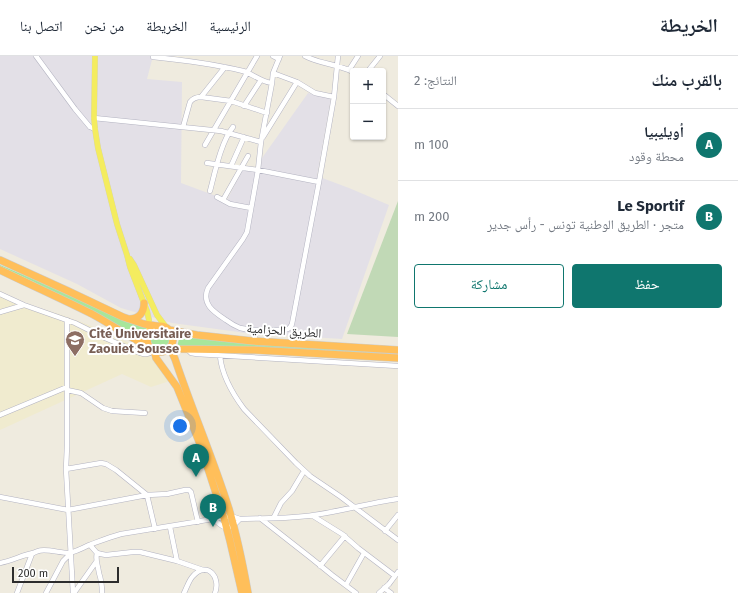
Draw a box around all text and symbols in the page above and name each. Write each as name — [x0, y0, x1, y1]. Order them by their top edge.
text: الخريطة — [660, 14, 718, 37]
text: اتصل بنا — [20, 18, 63, 35]
text: من نحن — [85, 18, 124, 35]
text: الخريطة — [146, 18, 187, 35]
text: الرئيسية — [209, 18, 251, 35]
map controls — [350, 68, 386, 140]
button: + — [350, 68, 386, 104]
text: بالقرب منك — [652, 70, 722, 91]
text: النتائج: 2 — [414, 73, 457, 88]
button: − — [350, 104, 386, 140]
text: أويليبيا — [644, 123, 684, 141]
text: 100 m — [414, 137, 449, 152]
text: A — [705, 137, 713, 152]
text: محطة وقود — [629, 149, 684, 164]
text: Le Sportif — [617, 197, 684, 215]
text: 200 m — [414, 209, 450, 224]
text: B — [705, 209, 713, 224]
text: متجر · الطريق الوطنية تونس - رأس جدير — [487, 217, 684, 232]
button: مشاركة — [414, 264, 564, 308]
button: حفظ — [572, 264, 722, 308]
street label: الطريق الحزامية — [246, 320, 322, 342]
place label: Cité Universitaire Zaouiet Sousse — [89, 326, 191, 356]
school or university icon: Cité Universitaire Zaouiet Sousse — [64, 329, 86, 357]
your location — [170, 416, 190, 436]
pin: A — [183, 444, 209, 477]
pin: B — [200, 494, 226, 527]
scale bar — [12, 565, 119, 584]
text: 200 m — [18, 567, 48, 580]

